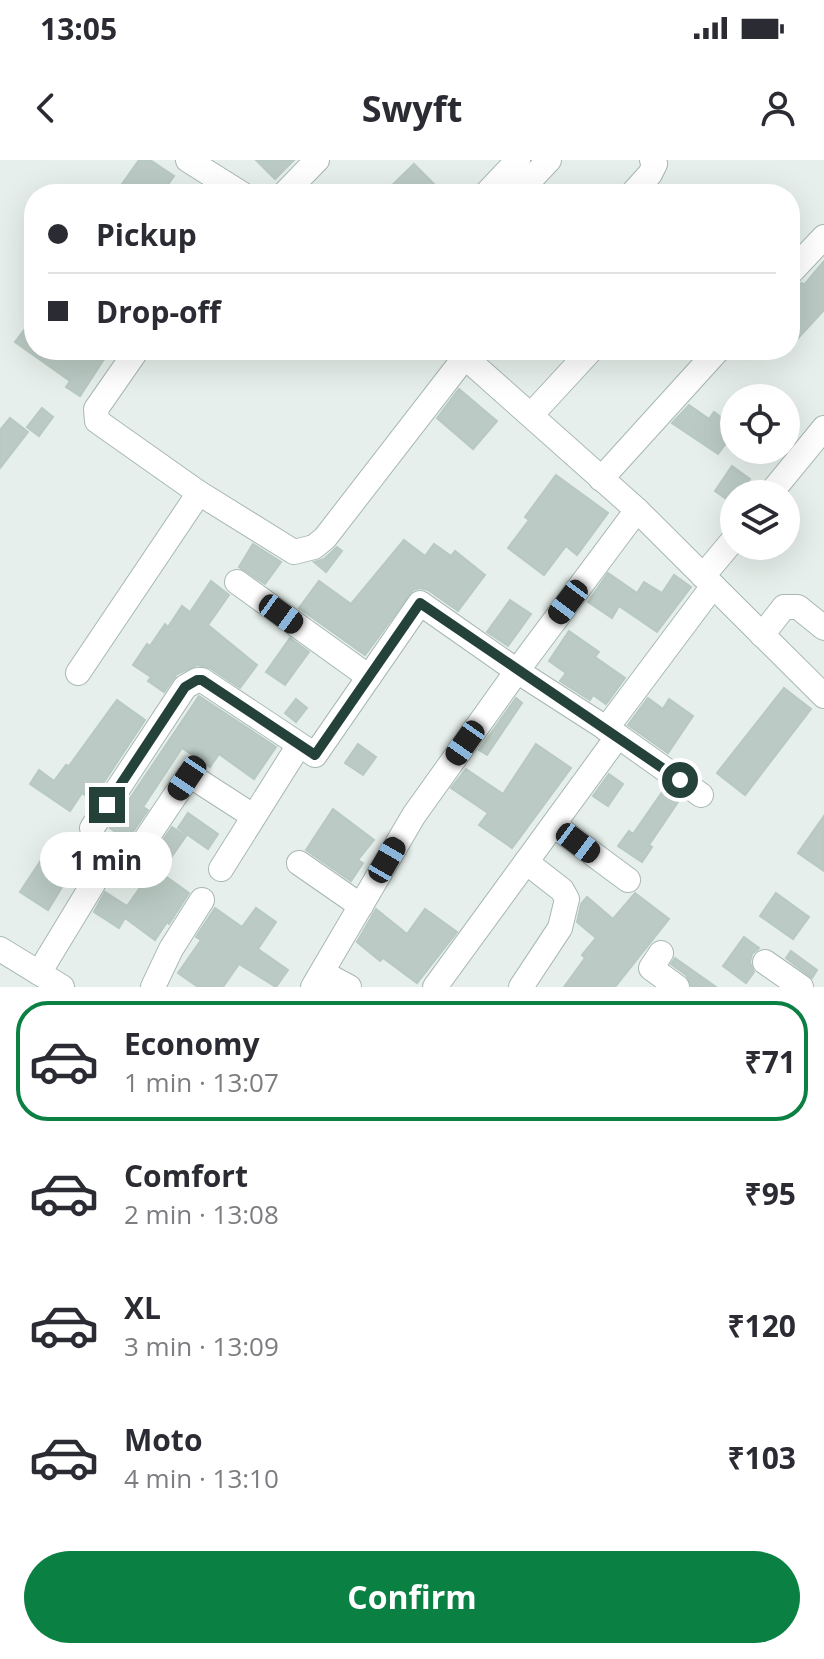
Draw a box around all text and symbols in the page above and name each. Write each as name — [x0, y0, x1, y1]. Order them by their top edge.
text: 13:05 — [40, 8, 117, 49]
text: Swyft — [362, 84, 462, 133]
icon: back — [24, 86, 68, 130]
icon: person — [756, 86, 800, 130]
text: Pickup — [96, 214, 197, 255]
text: Drop-off — [96, 291, 221, 332]
map controls — [720, 384, 800, 560]
button: locate — [720, 384, 800, 464]
button: layers — [720, 480, 800, 560]
car — [544, 576, 592, 628]
car — [255, 590, 307, 638]
car — [441, 716, 489, 770]
car — [164, 751, 210, 805]
route start — [662, 762, 698, 798]
route end — [89, 787, 125, 823]
car — [552, 819, 604, 867]
callout: 1 min — [41, 833, 173, 889]
car — [365, 833, 409, 887]
text: 1 min — [70, 842, 142, 878]
text: Economy — [124, 1023, 260, 1064]
icon: car — [28, 1025, 100, 1097]
text: ₹71 — [745, 1041, 796, 1082]
text: 1 min · 13:07 — [124, 1064, 279, 1100]
text: Comfort — [124, 1155, 248, 1196]
icon: car — [28, 1157, 100, 1229]
text: ₹95 — [745, 1173, 796, 1214]
text: 2 min · 13:08 — [124, 1196, 279, 1232]
text: XL — [124, 1287, 161, 1328]
icon: car — [28, 1289, 100, 1361]
text: ₹120 — [727, 1305, 796, 1346]
text: 3 min · 13:09 — [124, 1328, 279, 1364]
text: Moto — [124, 1419, 202, 1460]
icon: car — [28, 1421, 100, 1493]
text: ₹103 — [727, 1437, 796, 1478]
text: 4 min · 13:10 — [124, 1460, 279, 1496]
button: Confirm — [24, 1551, 800, 1643]

